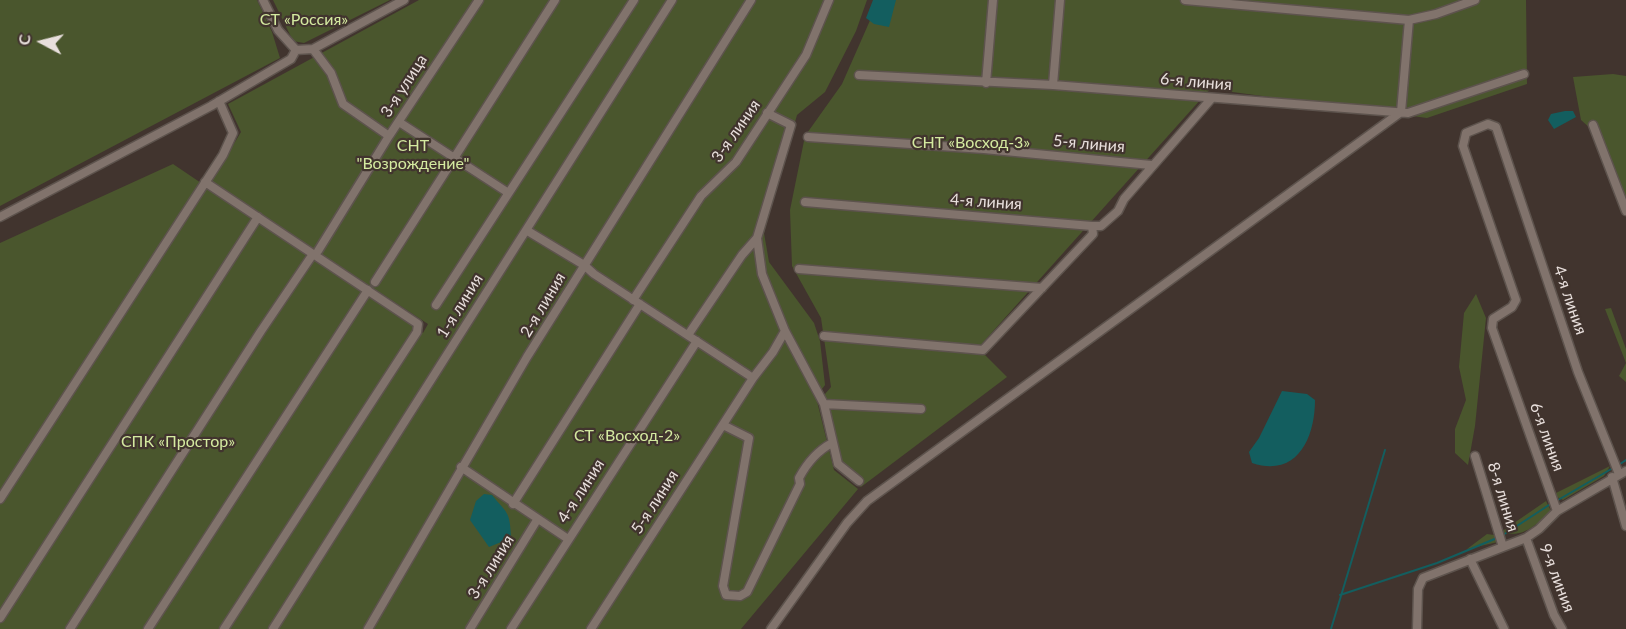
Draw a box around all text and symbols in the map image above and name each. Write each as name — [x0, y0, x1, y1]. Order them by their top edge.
park label: СТ «Россия» — [260, 10, 348, 30]
north arrow — [12, 12, 72, 72]
text: С — [14, 33, 34, 46]
street label: 3-я улица — [377, 51, 431, 121]
street label: 6-я линия — [1159, 69, 1233, 95]
street label: 3-я линия — [708, 96, 764, 166]
street label: 5-я линия — [1052, 131, 1126, 157]
park label: СНТ «Восход-3» — [912, 133, 1030, 153]
park label: СНТ "Возрождение" — [356, 136, 470, 174]
street label: 4-я линия — [949, 190, 1023, 214]
street label: 4-я линия — [1549, 263, 1591, 337]
street label: 2-я линия — [516, 269, 570, 341]
street label: 1-я линия — [433, 270, 487, 342]
street label: 6-я линия — [1526, 400, 1568, 474]
park label: СТ «Восход-2» — [574, 426, 680, 446]
park label: СПК «Простор» — [121, 432, 235, 452]
street label: 4-я линия — [553, 456, 609, 526]
street label: 8-я линия — [1483, 460, 1523, 534]
street label: 5-я линия — [627, 467, 683, 537]
street label: 3-я линия — [464, 531, 518, 603]
street label: 9-я линия — [1535, 541, 1579, 615]

